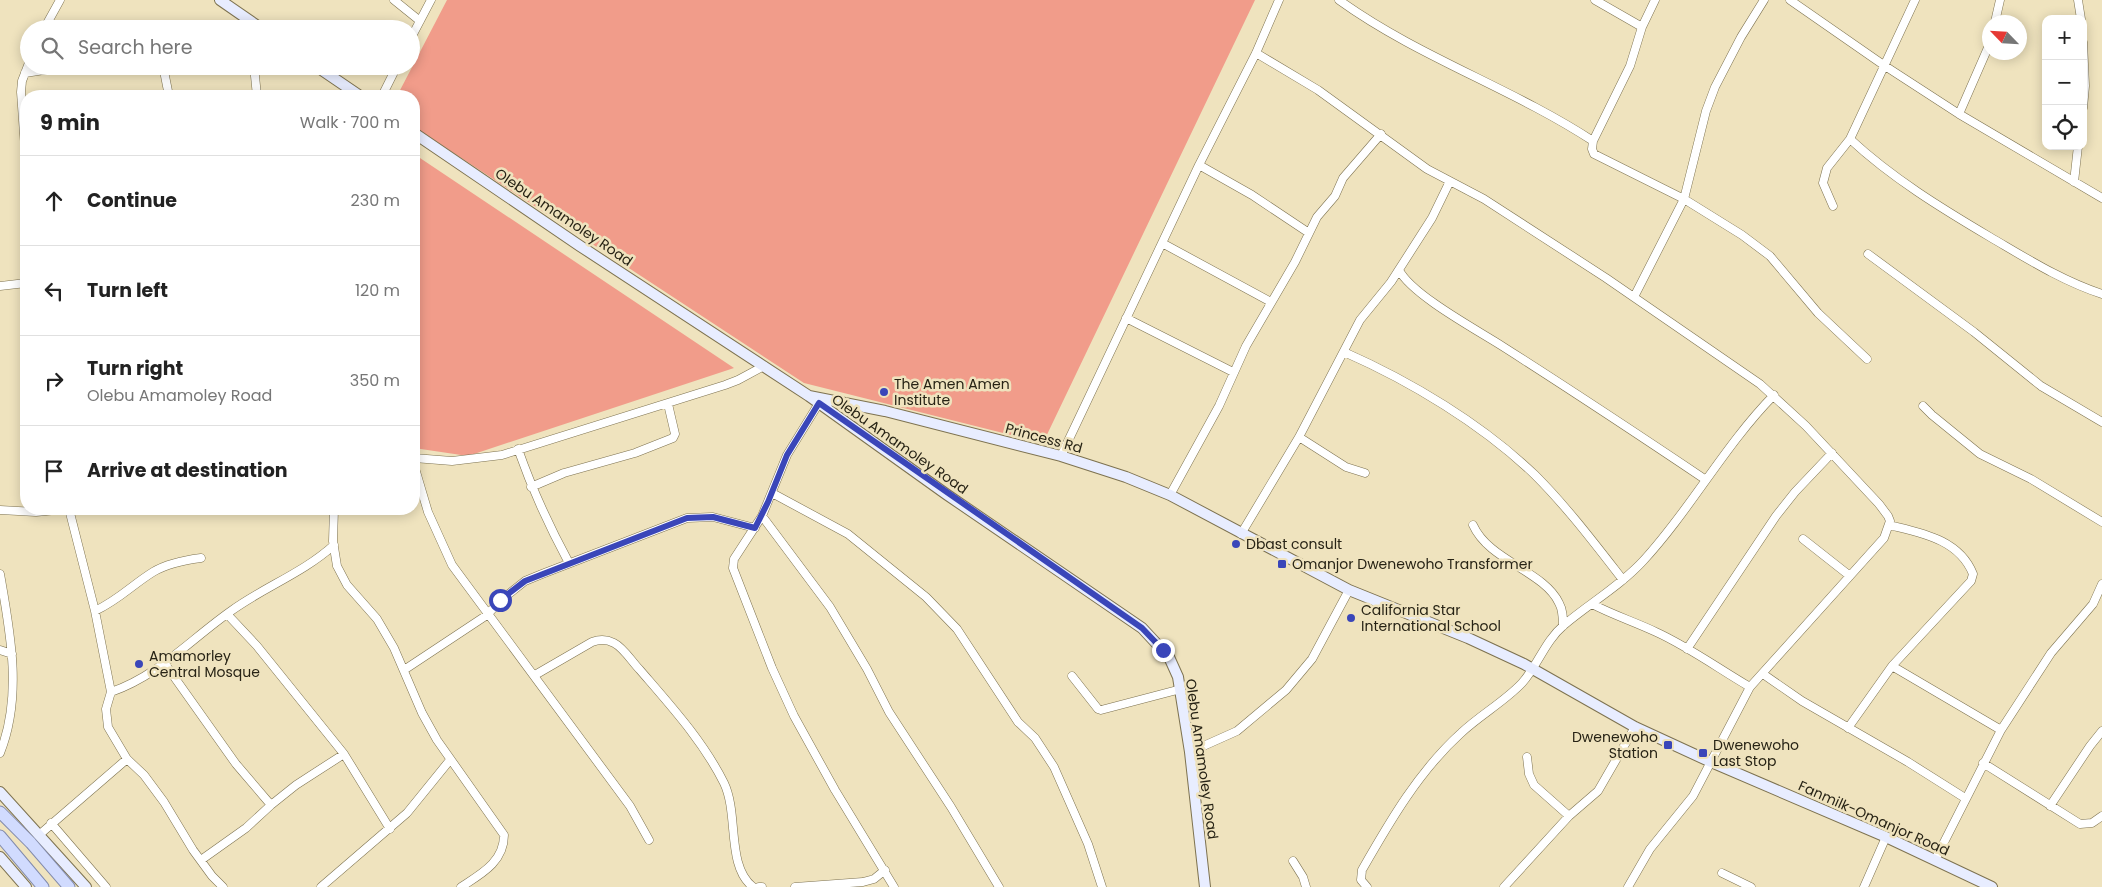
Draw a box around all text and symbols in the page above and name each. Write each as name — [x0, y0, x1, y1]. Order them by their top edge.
north arrow — [1982, 15, 2027, 60]
map controls — [2042, 15, 2087, 150]
button: + — [2042, 15, 2087, 60]
search box — [20, 20, 420, 75]
icon: search — [38, 34, 66, 62]
text: Search here — [78, 34, 192, 61]
button: − — [2042, 60, 2087, 105]
button: locate — [2042, 105, 2087, 150]
text: 9 min — [40, 108, 100, 137]
text: Walk · 700 m — [300, 111, 400, 134]
street label: Olebu Amamoley Road — [491, 163, 637, 271]
icon: ahead — [40, 187, 68, 215]
text: Continue — [87, 187, 177, 214]
text: 230 m — [351, 189, 400, 212]
icon: left — [40, 277, 68, 305]
text: Turn left — [87, 277, 168, 304]
text: 120 m — [355, 279, 400, 302]
text: Turn right — [87, 355, 183, 382]
icon: right — [40, 367, 68, 395]
text: 350 m — [350, 369, 400, 392]
place label: The Amen Amen Institute — [894, 374, 1010, 410]
text: Olebu Amamoley Road — [87, 384, 272, 407]
marker: The Amen Amen Institute — [878, 386, 890, 398]
street label: Olebu Amamoley Road — [828, 389, 972, 499]
street label: Princess Rd — [1003, 418, 1085, 458]
icon: arrive — [40, 457, 68, 485]
text: Arrive at destination — [87, 457, 288, 484]
place label: Dbast consult — [1246, 534, 1342, 554]
marker: Dbast consult — [1230, 538, 1242, 550]
place label: Omanjor Dwenewoho Transformer — [1292, 554, 1533, 574]
marker: Omanjor Dwenewoho Transformer — [1276, 558, 1288, 570]
route start — [489, 589, 512, 612]
place label: California Star International School — [1361, 600, 1501, 636]
marker: California Star International School — [1345, 612, 1357, 624]
route end — [1152, 639, 1175, 662]
place label: Amamorley Central Mosque — [149, 646, 260, 682]
marker: Amamorley Central Mosque — [133, 658, 145, 670]
street label: Olebu Amamoley Road — [1181, 677, 1223, 841]
place label: Dwenewoho Station — [1572, 727, 1658, 763]
place label: Dwenewoho Last Stop — [1713, 735, 1799, 771]
marker: Dwenewoho Station — [1662, 739, 1674, 751]
marker: Dwenewoho Last Stop — [1697, 747, 1709, 759]
street label: Fanmilk-Omanjor Road — [1795, 776, 1953, 860]

